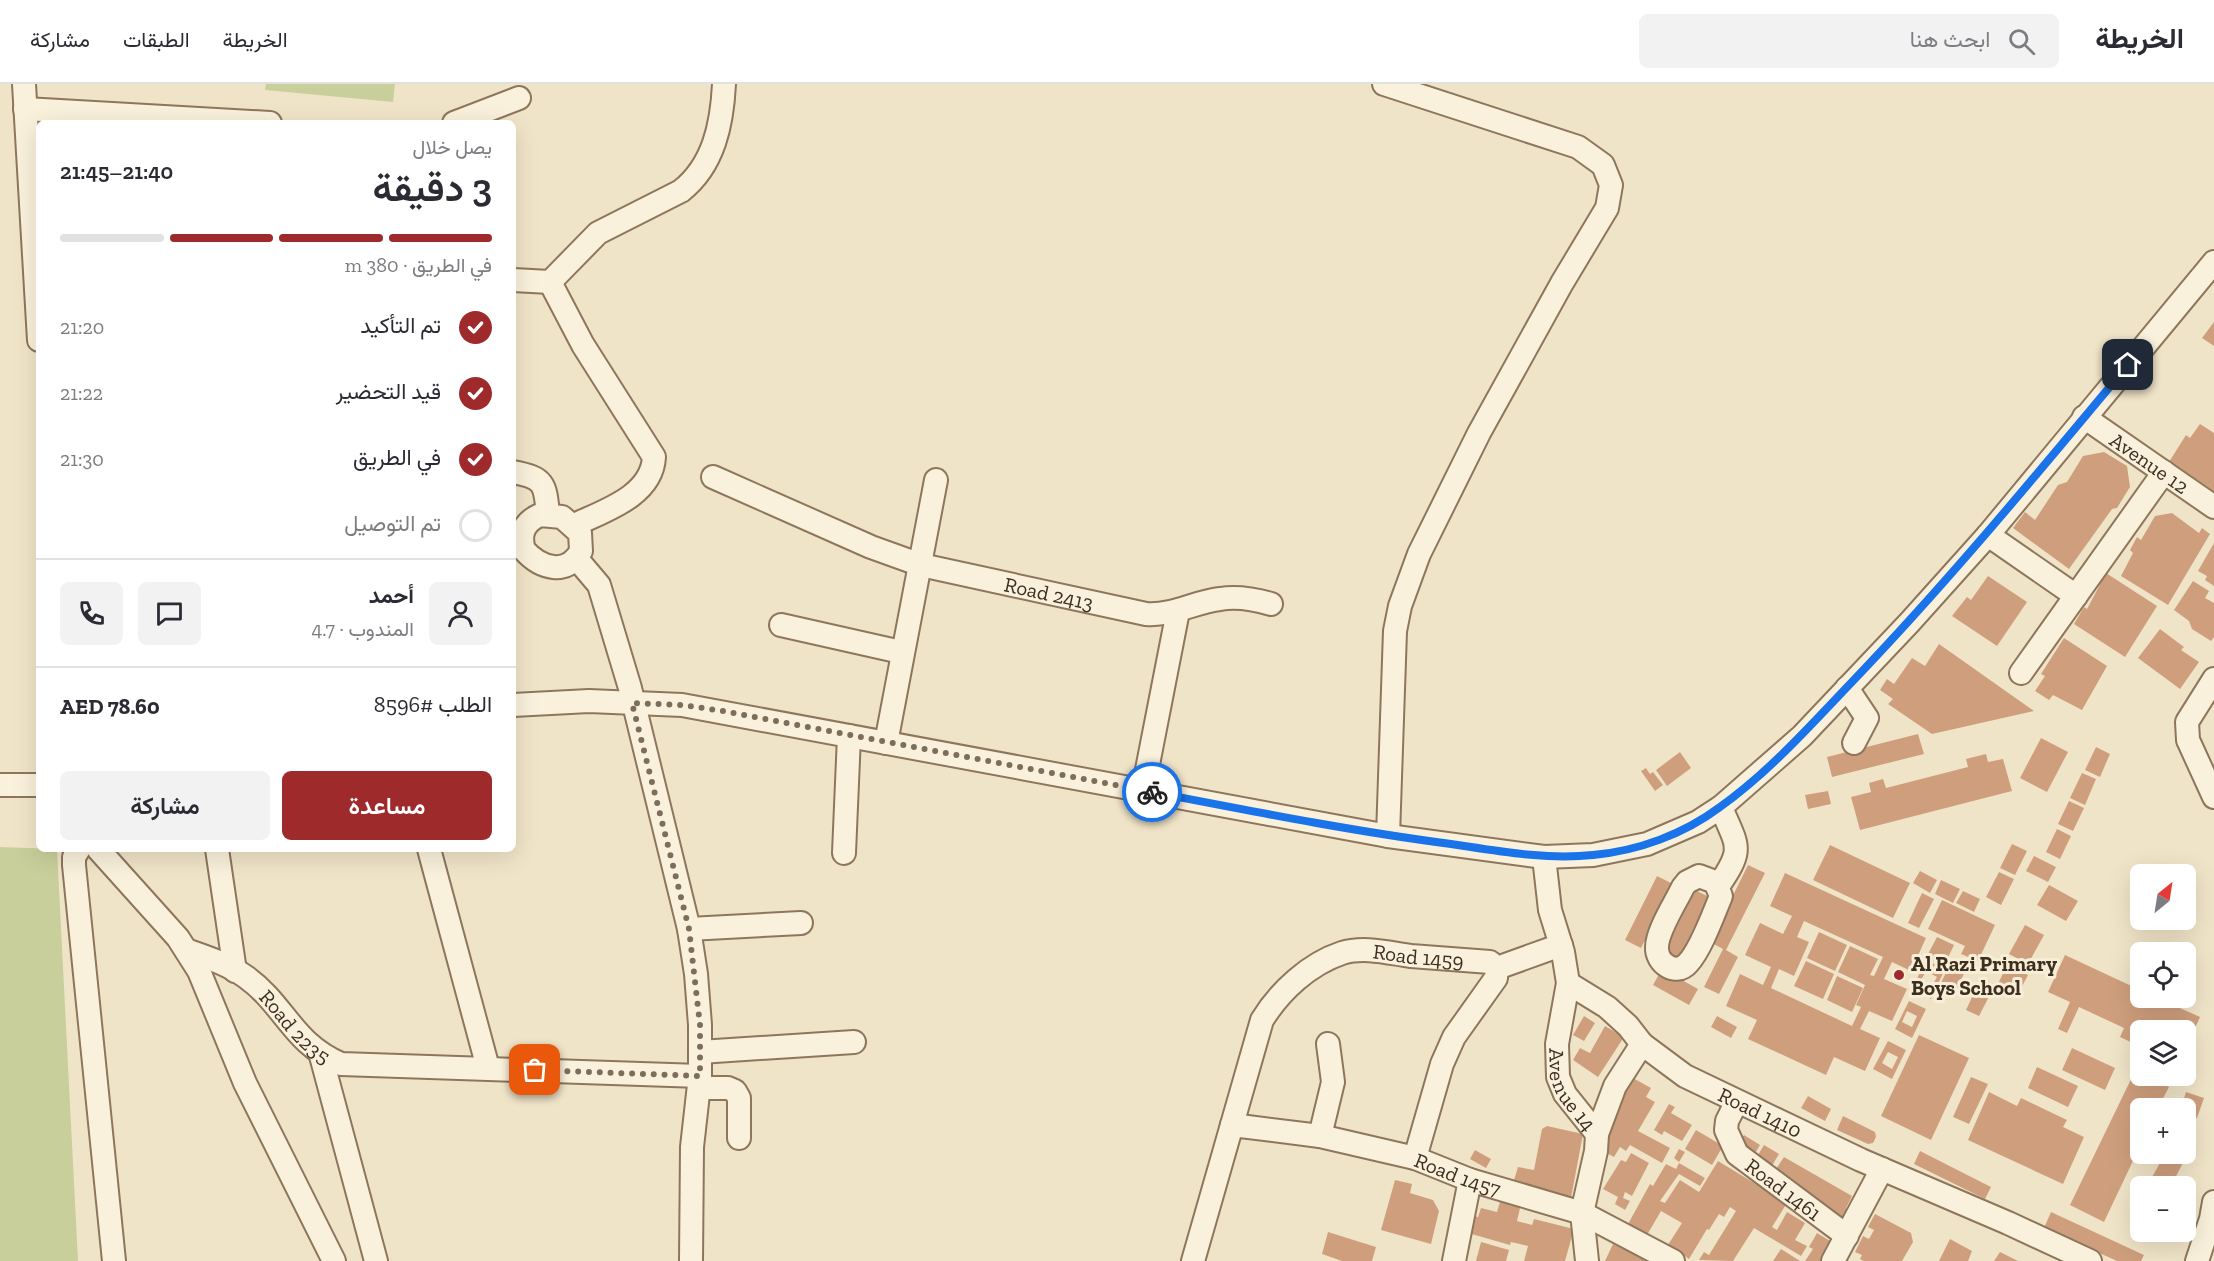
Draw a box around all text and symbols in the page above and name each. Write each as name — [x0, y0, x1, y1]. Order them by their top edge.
search box — [1639, 14, 2059, 68]
text: الخريطة — [2095, 22, 2184, 55]
icon: search — [2005, 25, 2038, 58]
text: ابحث هنا — [1910, 26, 1990, 53]
text: مشاركة — [30, 27, 90, 52]
text: الطبقات — [123, 27, 190, 52]
text: الخريطة — [223, 27, 288, 52]
text: يصل خلال — [412, 135, 492, 159]
text: 21:40–21:45 — [60, 158, 173, 185]
text: 3 دقيقة — [372, 164, 492, 211]
text: في الطريق · 380 m — [345, 253, 492, 277]
icon: check — [459, 311, 492, 344]
text: تم التأكيد — [360, 312, 441, 339]
text: 21:20 — [60, 315, 104, 339]
pin — [2102, 339, 2153, 390]
icon: home — [2111, 348, 2144, 381]
icon: check — [459, 377, 492, 410]
text: قيد التحضير — [336, 378, 441, 405]
text: 21:22 — [60, 381, 103, 405]
street label: Avenue 12 — [2106, 427, 2194, 499]
icon: check — [459, 443, 492, 476]
text: في الطريق — [353, 444, 441, 471]
text: 21:30 — [60, 447, 104, 471]
text: تم التوصيل — [344, 510, 441, 537]
street label: Road 2413 — [1002, 571, 1096, 615]
button: phone — [60, 582, 123, 645]
button: chat — [138, 582, 201, 645]
text: أحمد — [369, 582, 414, 609]
button: person — [429, 582, 492, 645]
text: المندوب · 4.7 — [311, 617, 414, 641]
text: الطلب #8596 — [374, 691, 492, 718]
text: AED 78.60 — [60, 693, 160, 720]
courier — [1122, 762, 1182, 822]
button: مشاركة — [60, 771, 270, 840]
button: مساعدة — [282, 771, 492, 840]
icon: bike — [1136, 776, 1169, 809]
north arrow — [2130, 864, 2196, 930]
map controls — [2130, 864, 2196, 1242]
street label: Road 1459 — [1372, 938, 1465, 972]
button: locate — [2130, 942, 2196, 1008]
place label: Al Razi Primary Boys School — [1911, 951, 2057, 1000]
marker: Al Razi Primary Boys School — [1892, 968, 1906, 982]
street label: Road 2235 — [255, 984, 335, 1069]
button: layers — [2130, 1020, 2196, 1086]
pin — [509, 1044, 560, 1095]
street label: Avenue 14 — [1545, 1048, 1602, 1136]
icon: bag — [518, 1053, 551, 1086]
street label: Road 1410 — [1715, 1081, 1806, 1143]
button: + — [2130, 1098, 2196, 1164]
street label: Road 1457 — [1411, 1147, 1504, 1201]
street label: Road 1461 — [1741, 1152, 1827, 1225]
button: − — [2130, 1176, 2196, 1242]

